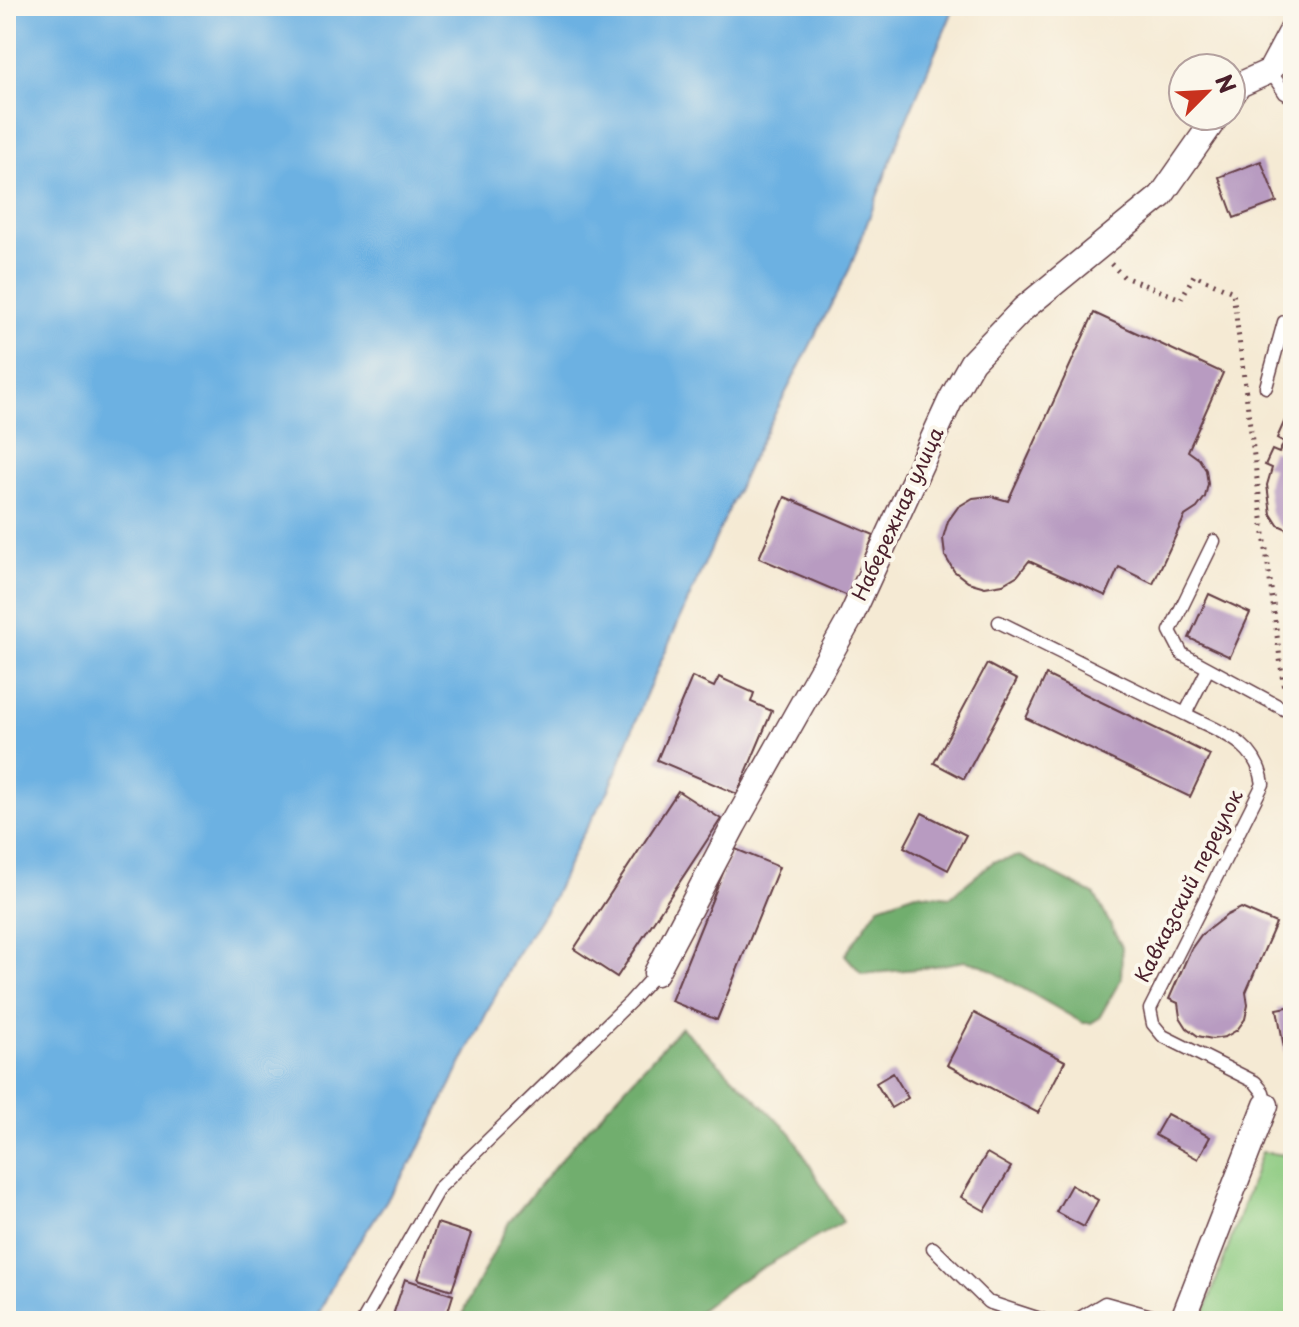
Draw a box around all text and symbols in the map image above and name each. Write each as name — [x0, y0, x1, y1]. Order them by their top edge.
north arrow — [1167, 52, 1247, 132]
text: N — [1208, 69, 1245, 98]
street label: Набережная улица — [844, 421, 951, 605]
street label: Кавказский переулок — [1126, 784, 1250, 987]

